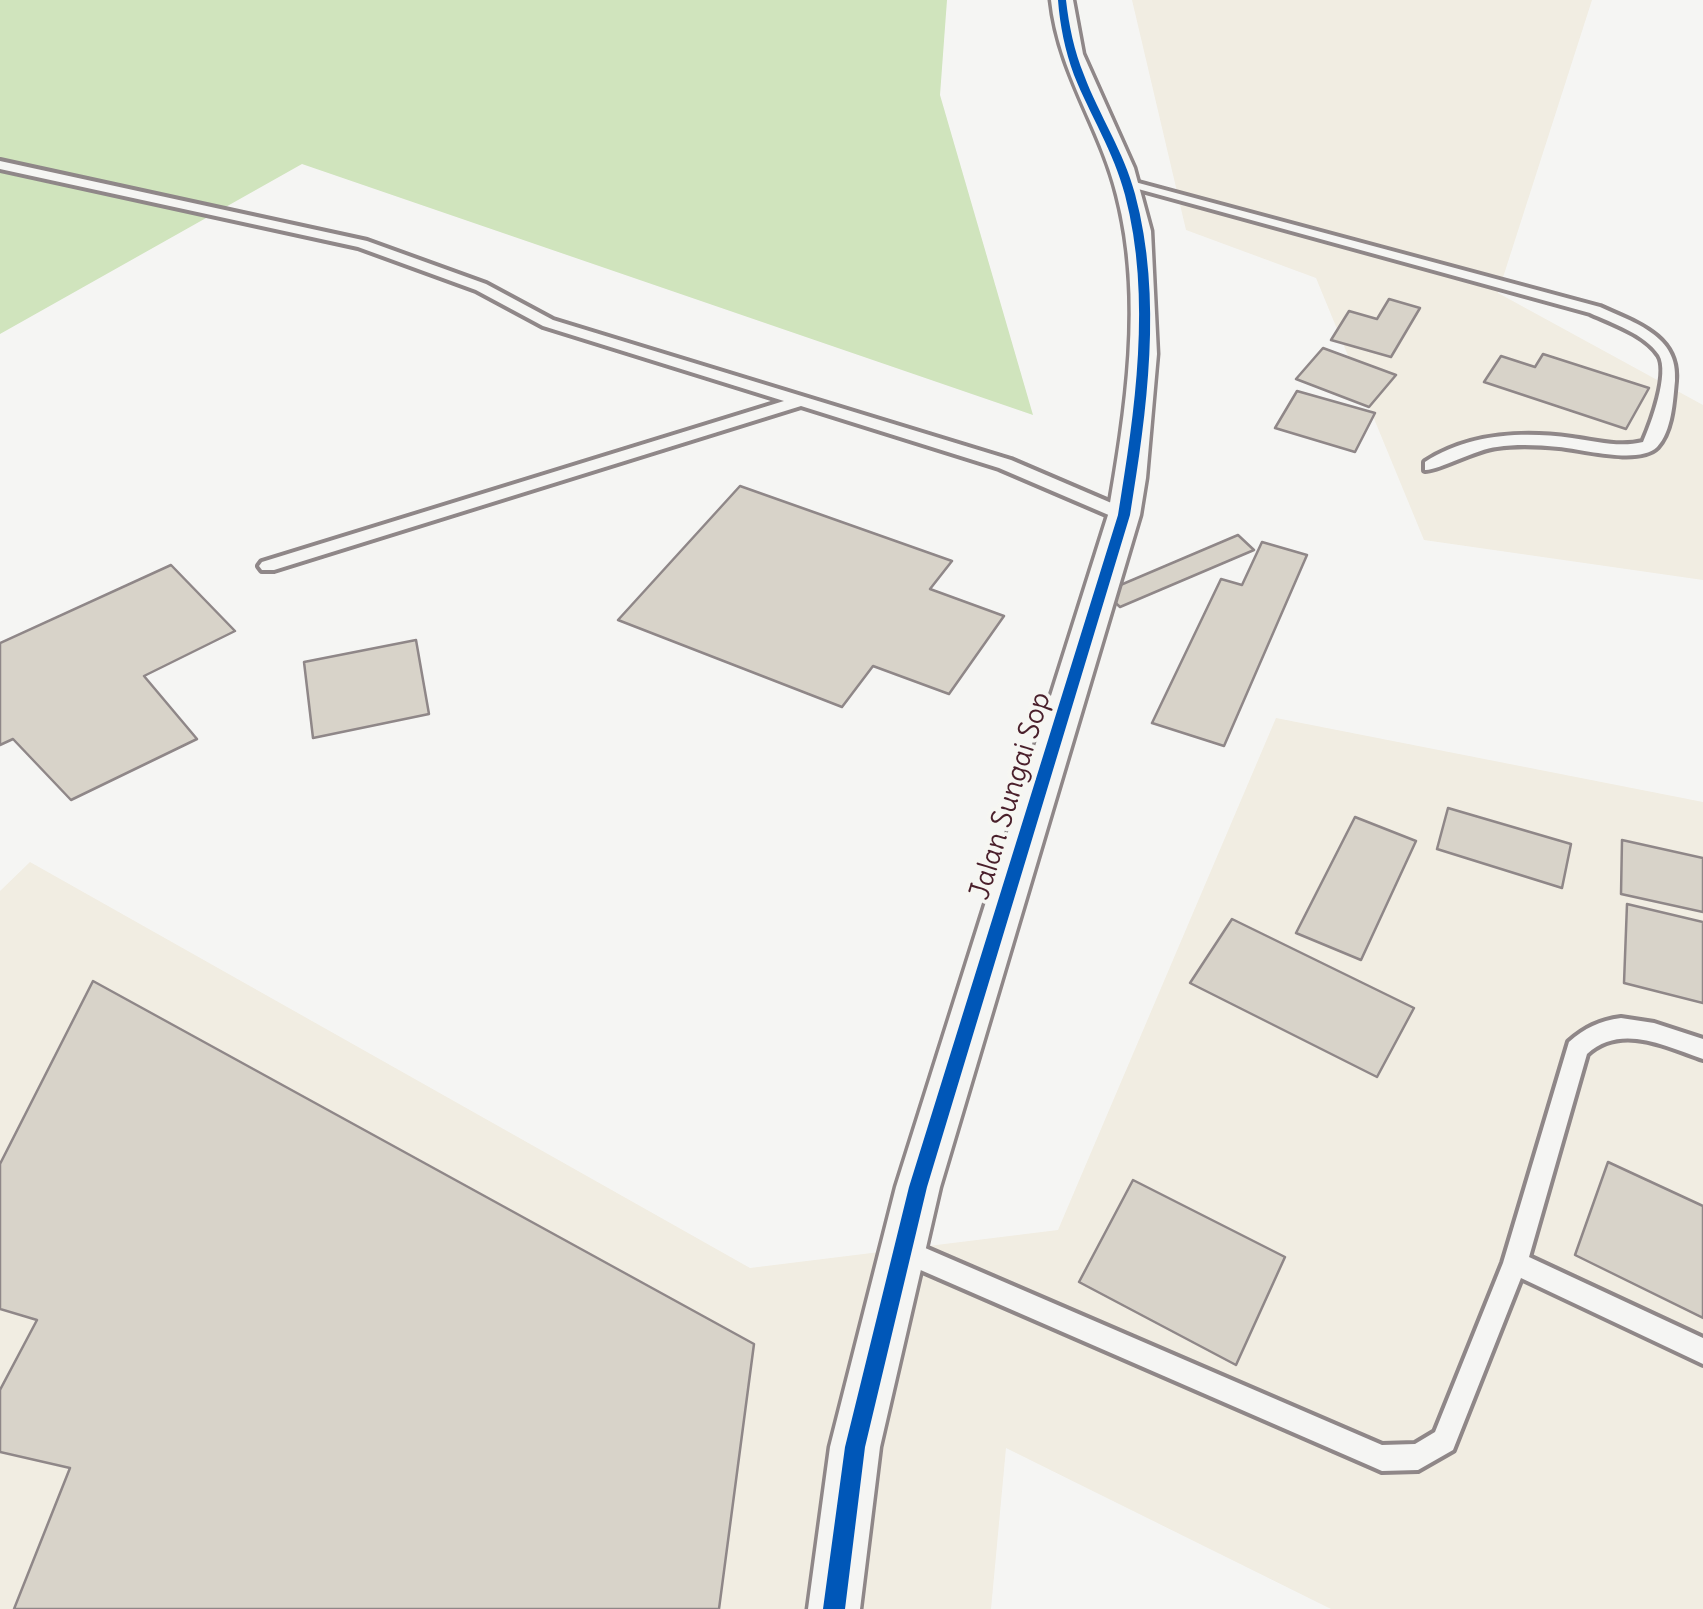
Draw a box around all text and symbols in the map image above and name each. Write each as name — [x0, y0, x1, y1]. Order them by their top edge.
street label: Jalan Sungai Sop — [963, 688, 1059, 904]

